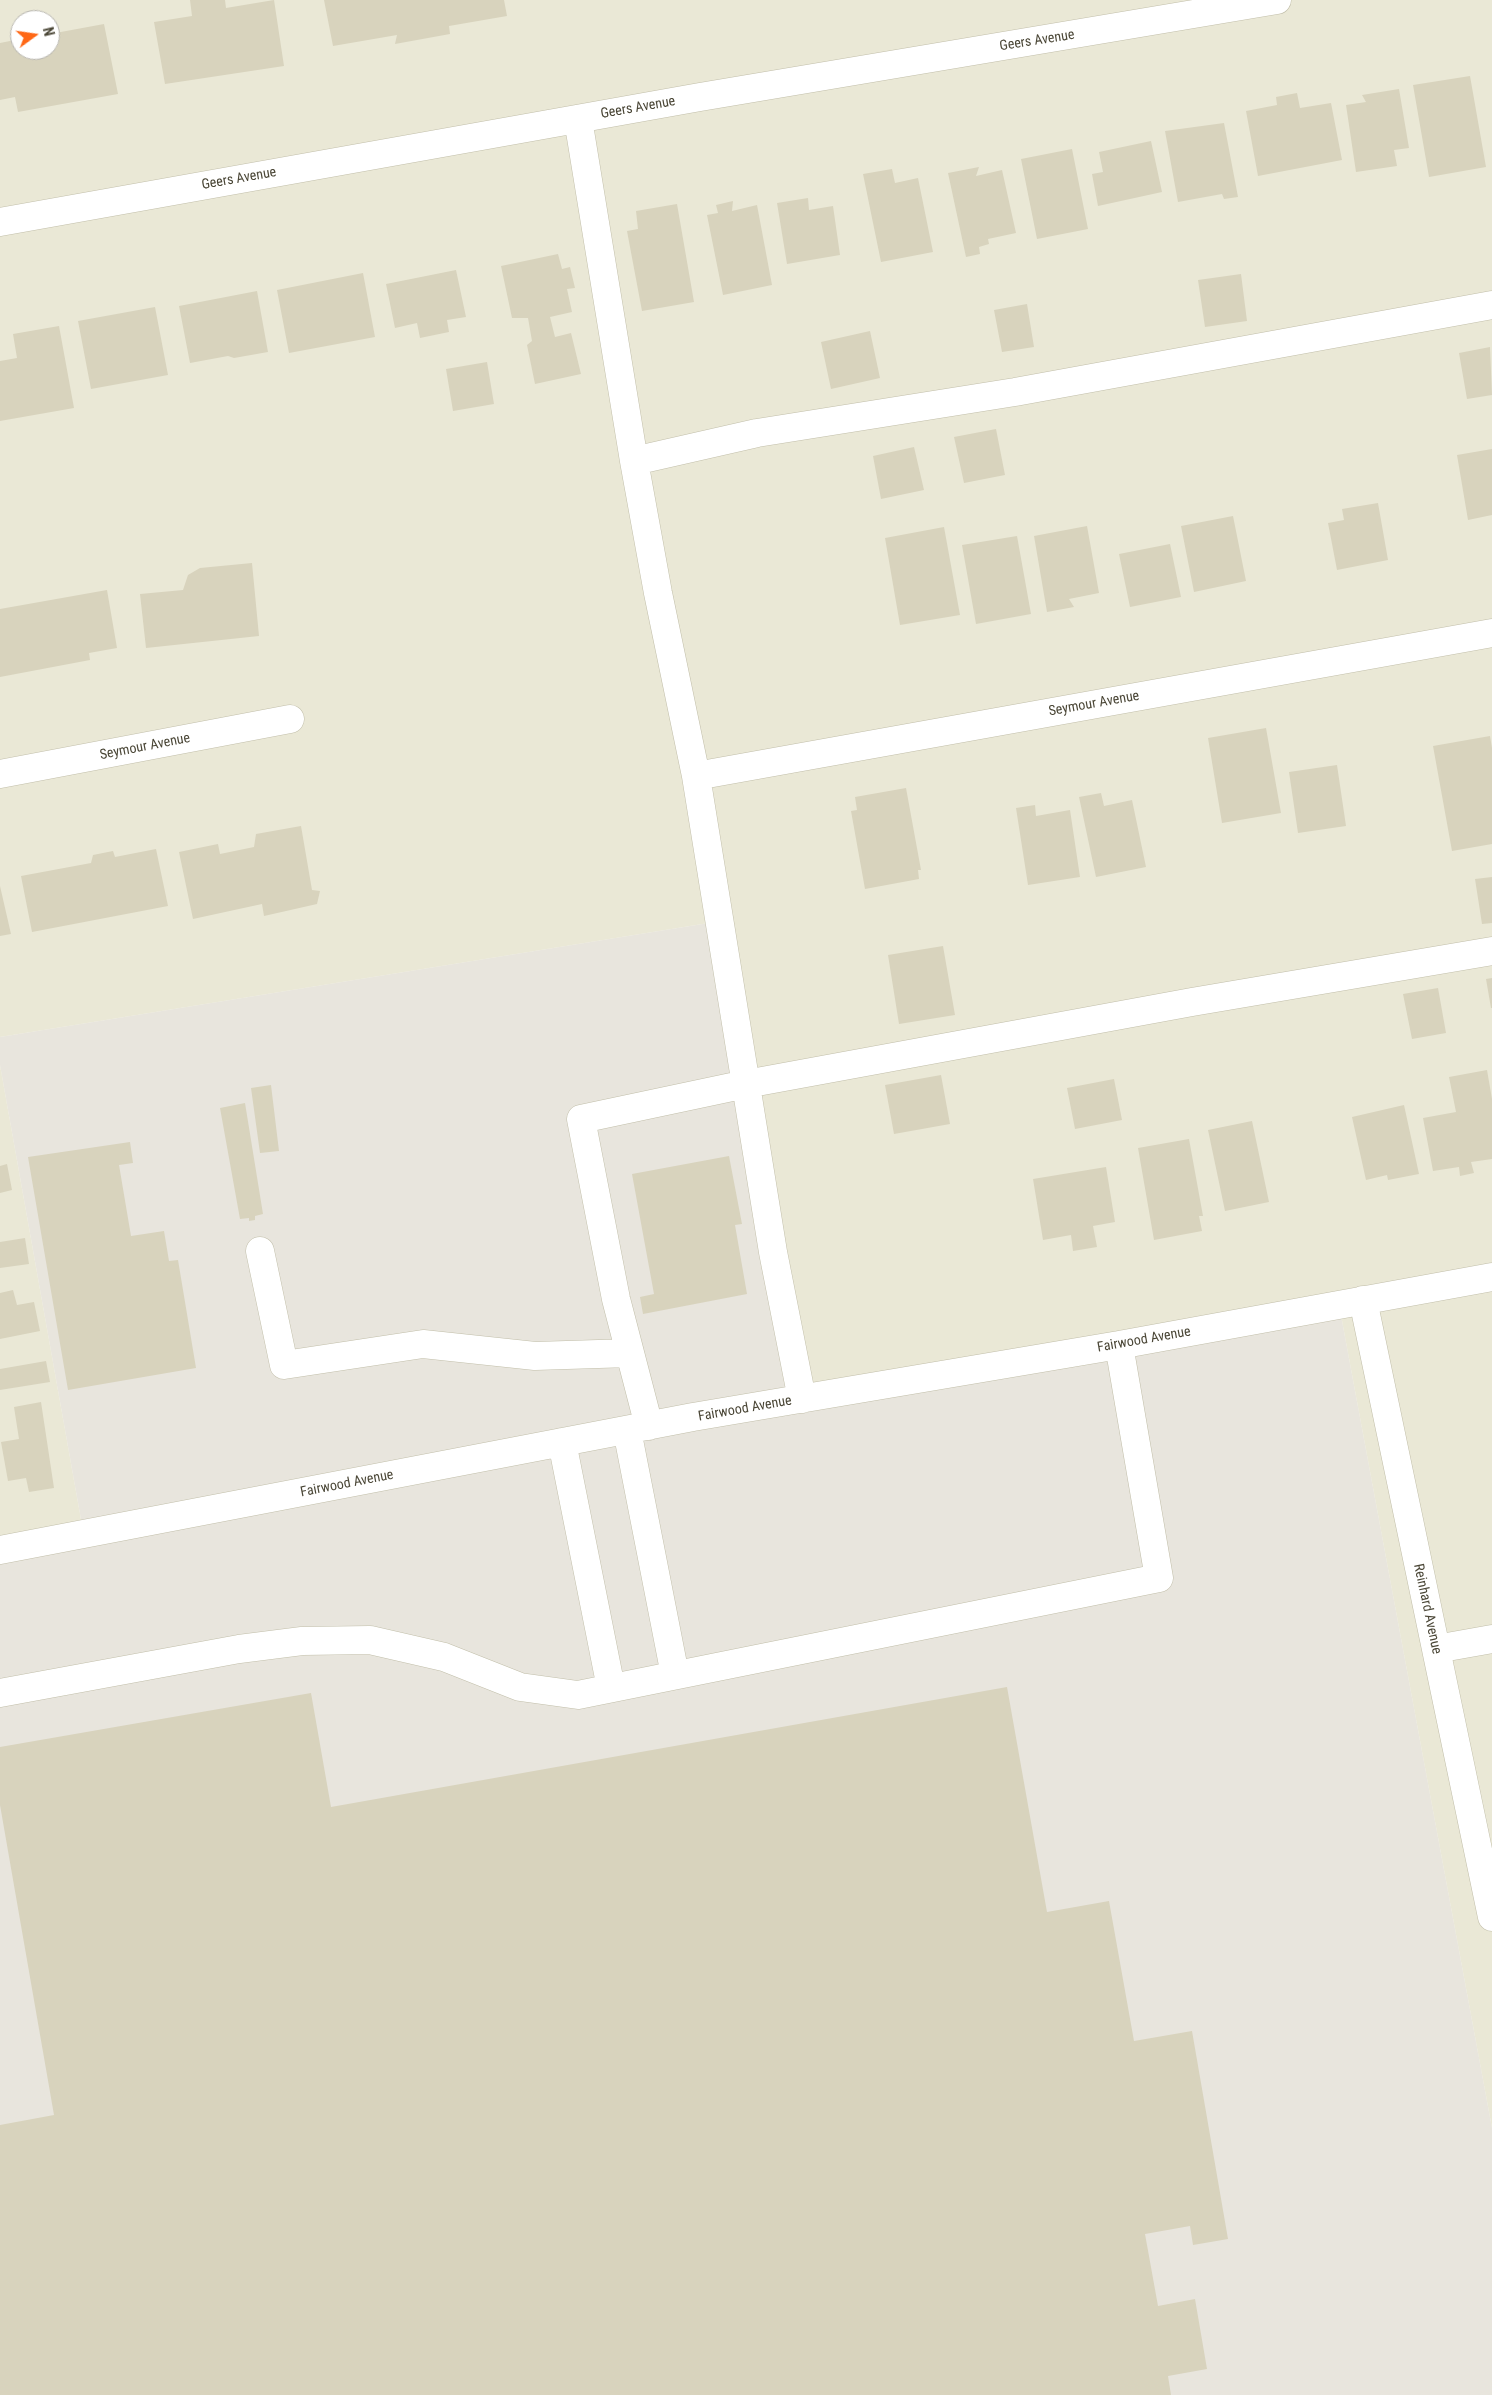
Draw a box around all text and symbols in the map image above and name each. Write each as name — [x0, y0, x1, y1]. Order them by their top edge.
north arrow — [10, 10, 60, 60]
text: N — [40, 26, 57, 38]
street label: Geers Avenue — [998, 27, 1076, 55]
street label: Geers Avenue — [599, 93, 677, 123]
street label: Geers Avenue — [200, 164, 278, 194]
street label: Seymour Avenue — [1047, 688, 1141, 720]
street label: Seymour Avenue — [98, 730, 192, 764]
street label: Fairwood Avenue — [1096, 1324, 1192, 1356]
street label: Fairwood Avenue — [697, 1393, 793, 1425]
street label: Fairwood Avenue — [299, 1467, 395, 1501]
street label: Reinhard Avenue — [1409, 1562, 1445, 1656]

